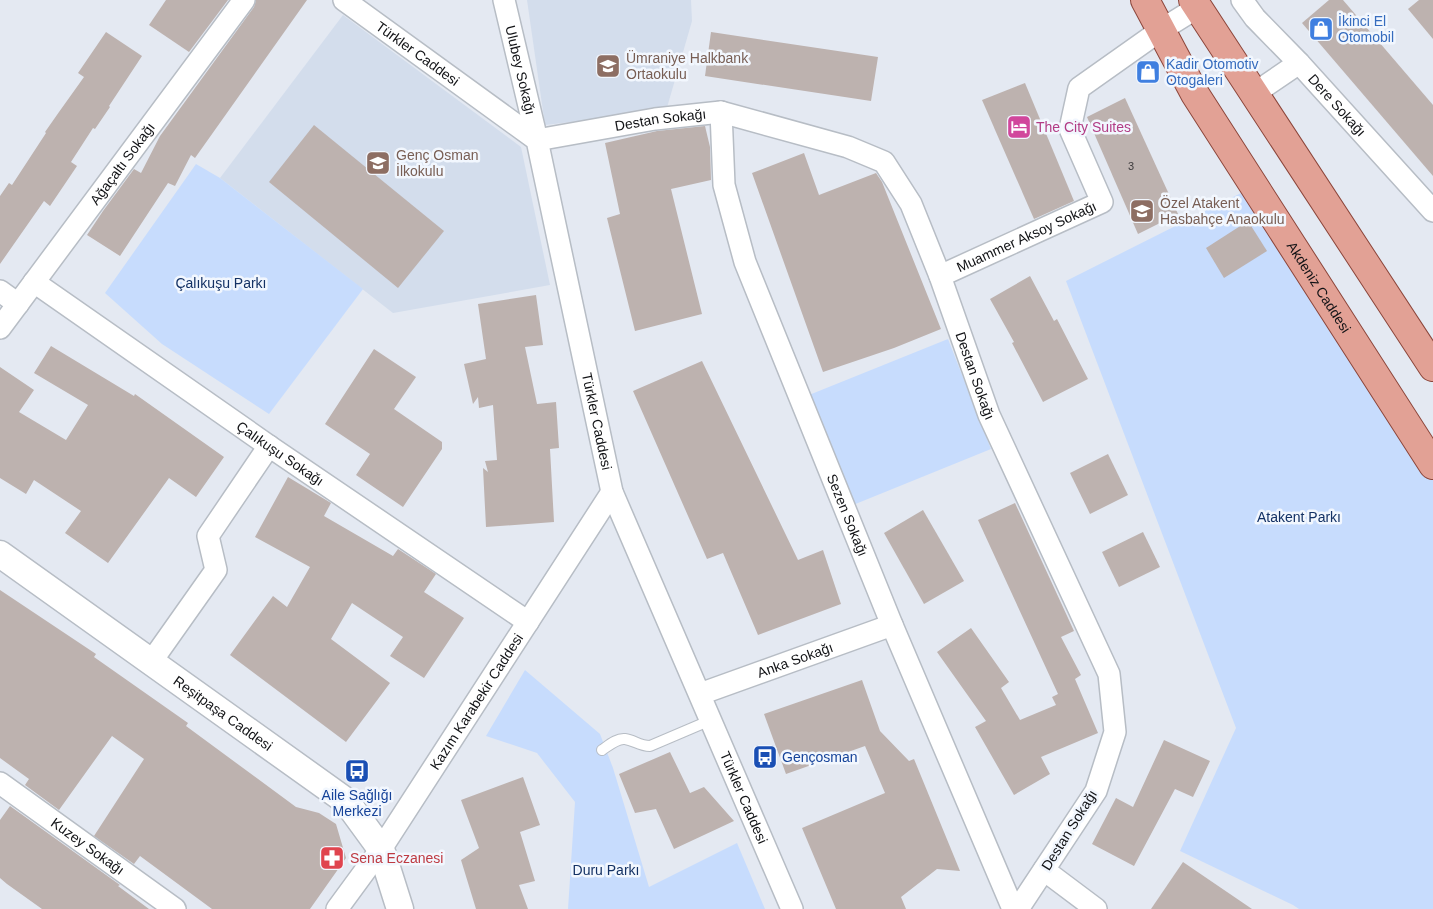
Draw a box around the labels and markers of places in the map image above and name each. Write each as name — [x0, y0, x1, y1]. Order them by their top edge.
place label: İkinci El Otomobil — [1338, 12, 1394, 45]
shop icon: İkinci El Otomobil — [1308, 16, 1334, 42]
place label: Ümraniye Halkbank Ortaokulu — [626, 49, 749, 82]
school or university icon: Ümraniye Halkbank Ortaokulu — [595, 53, 621, 79]
place label: Kadir Otomotiv Otogaleri — [1166, 56, 1259, 88]
shop icon: Kadir Otomotiv Otogaleri — [1135, 59, 1161, 85]
hotel icon: The City Suites — [1006, 114, 1032, 140]
place label: The City Suites — [1036, 119, 1131, 135]
place label: Genç Osman İlkokulu — [396, 147, 478, 179]
school or university icon: Genç Osman İlkokulu — [365, 150, 391, 176]
place label: Özel Atakent Hasbahçe Anaokulu — [1160, 194, 1285, 227]
school or university icon: Özel Atakent Hasbahçe Anaokulu — [1129, 198, 1155, 224]
bus stop icon: Gençosman — [752, 744, 778, 770]
place label: Gençosman — [782, 749, 857, 765]
bus stop icon: Aile Sağlığı Merkezi — [344, 758, 370, 784]
place label: Aile Sağlığı Merkezi — [322, 787, 392, 819]
pharmacy icon: Sena Eczanesi — [319, 845, 345, 871]
place label: Sena Eczanesi — [350, 850, 443, 866]

